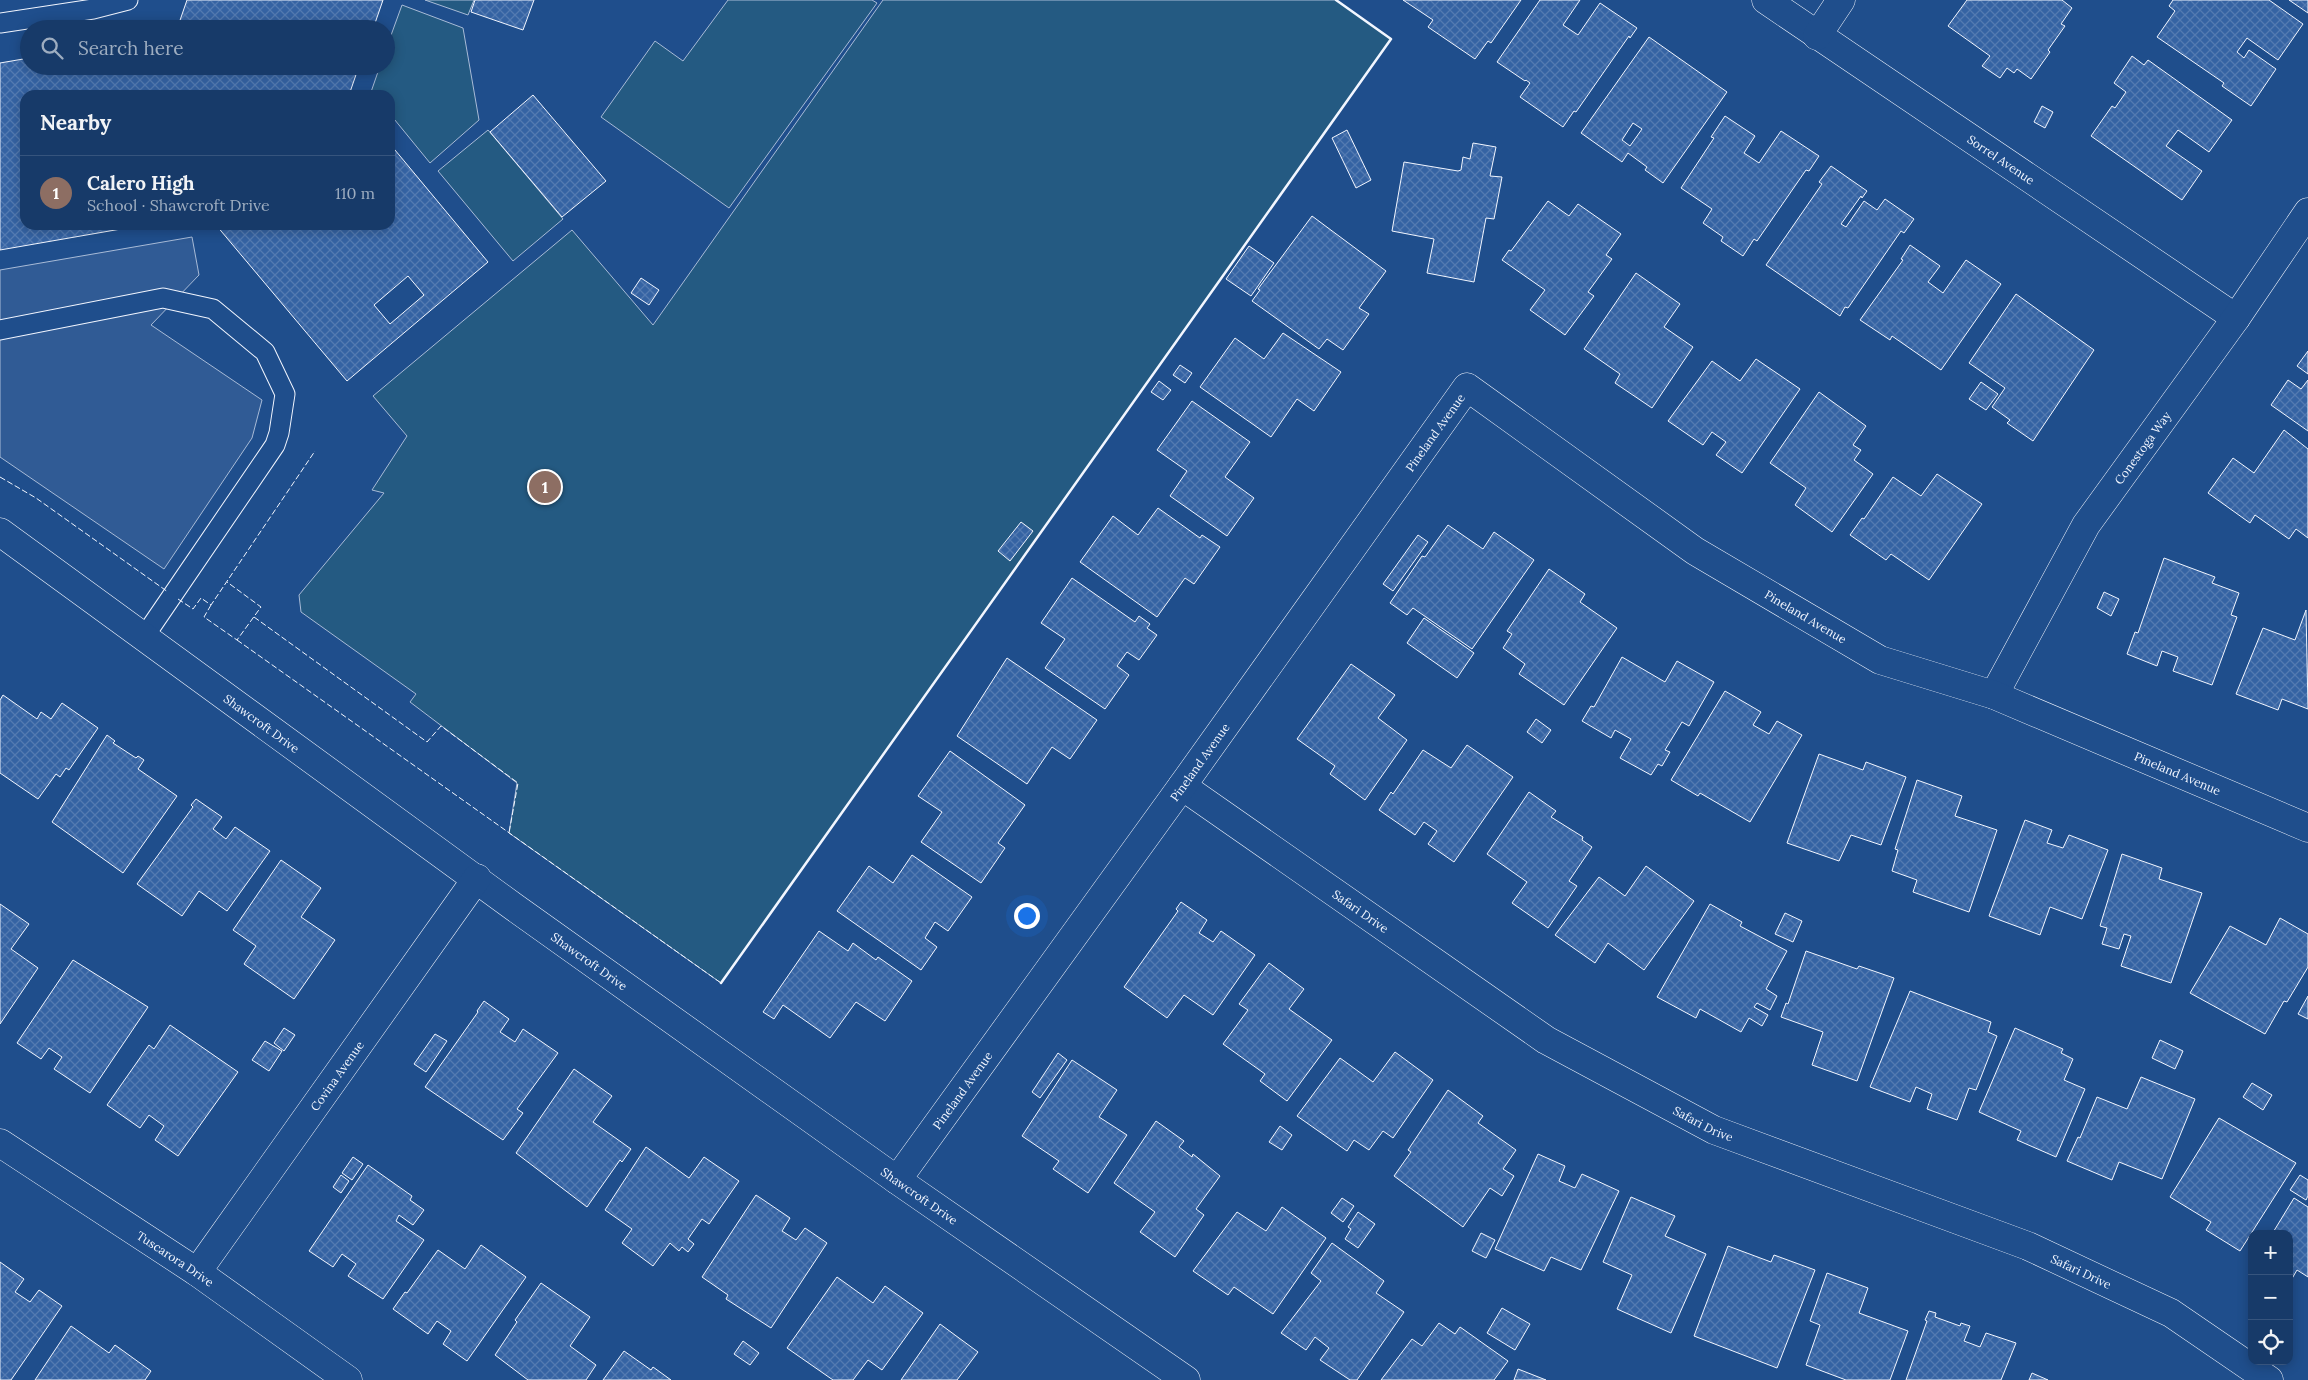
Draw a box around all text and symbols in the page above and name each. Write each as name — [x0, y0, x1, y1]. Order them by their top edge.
search box — [20, 20, 395, 75]
icon: search — [38, 34, 66, 62]
text: Search here — [78, 36, 184, 60]
text: Nearby — [40, 109, 111, 136]
street label: Sorrel Avenue — [1965, 131, 2038, 187]
text: Calero High — [87, 171, 194, 195]
text: 1 — [53, 183, 59, 203]
text: 110 m — [335, 183, 375, 203]
text: School · Shawcroft Drive — [87, 195, 270, 215]
street label: Pineland Avenue — [1402, 390, 1468, 474]
street label: Conestoga Way — [2111, 408, 2174, 487]
pin: 1 — [529, 468, 561, 506]
street label: Pineland Avenue — [1762, 586, 1850, 646]
street label: Shawcroft Drive — [221, 690, 303, 756]
street label: Pineland Avenue — [1166, 719, 1233, 804]
street label: Pineland Avenue — [2132, 748, 2224, 798]
street label: Safari Drive — [1330, 886, 1392, 936]
your location — [1014, 903, 1040, 929]
street label: Shawcroft Drive — [549, 929, 631, 993]
street label: Covina Avenue — [307, 1037, 367, 1113]
street label: Pineland Avenue — [929, 1048, 995, 1132]
street label: Safari Drive — [1671, 1102, 1736, 1144]
street label: Shawcroft Drive — [878, 1164, 961, 1228]
street label: Tuscarora Drive — [134, 1227, 217, 1290]
map controls — [2248, 1230, 2293, 1365]
button: + — [2248, 1230, 2293, 1275]
street label: Safari Drive — [2049, 1250, 2114, 1292]
button: − — [2248, 1275, 2293, 1320]
button: locate — [2248, 1320, 2293, 1365]

